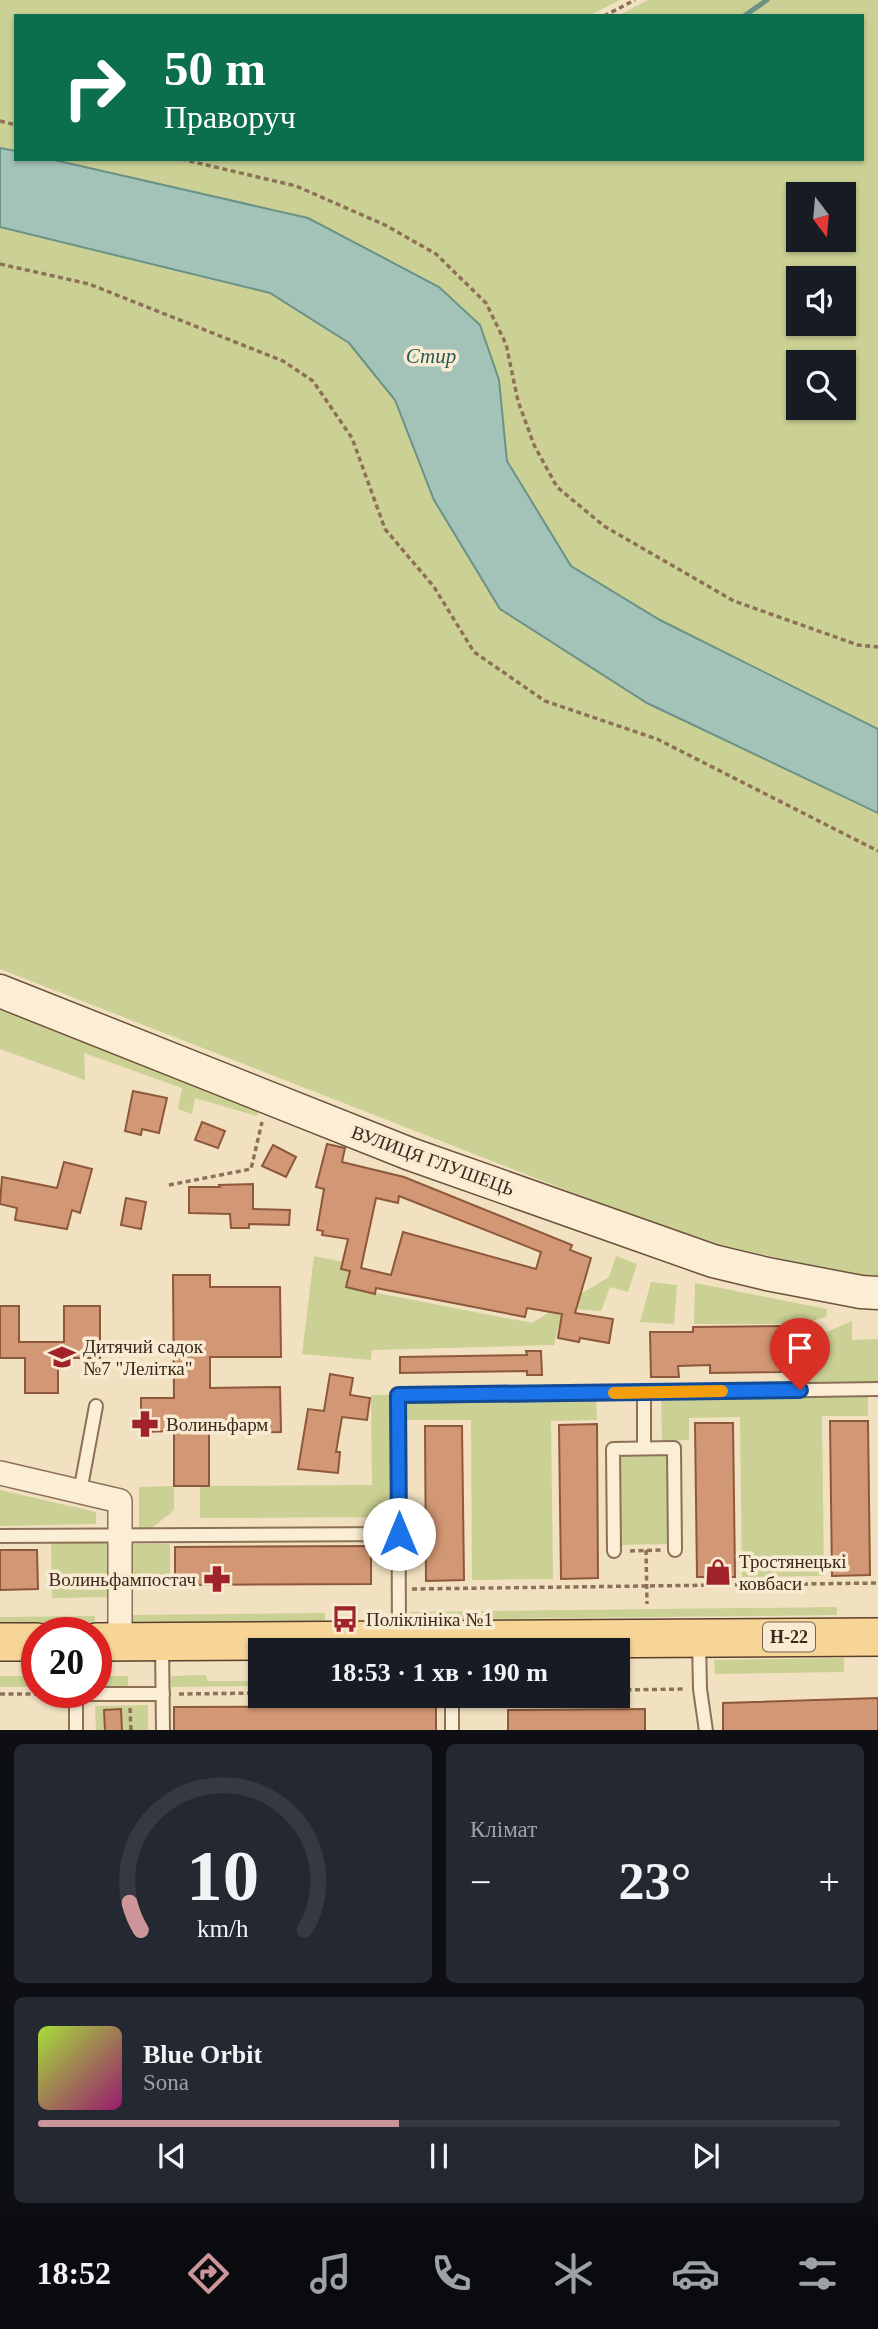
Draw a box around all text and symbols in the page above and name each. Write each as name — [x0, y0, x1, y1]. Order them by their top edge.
text: 50 m — [164, 41, 266, 96]
icon: right — [49, 42, 140, 133]
text: Праворуч — [164, 99, 296, 135]
north arrow — [786, 182, 856, 252]
map controls — [786, 182, 856, 420]
button: sound — [786, 266, 856, 336]
water label: Стир — [406, 344, 456, 368]
button: search — [786, 350, 856, 420]
street label: ВУЛИЦЯ ГЛУШЕЦЬ — [349, 1121, 517, 1200]
pin — [770, 1318, 830, 1390]
icon: arrive — [781, 1329, 819, 1367]
place label: Дитячий садок №7 "Лелітка" — [83, 1336, 204, 1379]
school or university icon: Дитячий садок №7 "Лелітка" — [47, 1342, 77, 1372]
pharmacy icon: Волиньфарм — [130, 1409, 160, 1439]
place label: Волиньфарм — [166, 1414, 268, 1435]
position arrow — [362, 1497, 436, 1571]
place label: Тростянецькі ковбаси — [739, 1551, 847, 1594]
shop icon: Тростянецькі ковбаси — [703, 1557, 733, 1587]
pharmacy icon: Волиньфампостач — [202, 1564, 232, 1594]
place label: Волиньфампостач — [48, 1569, 196, 1590]
bus stop icon: Поліклініка №1 — [330, 1604, 360, 1634]
place label: Поліклініка №1 — [366, 1609, 493, 1630]
speed limit sign: 20 — [21, 1617, 112, 1708]
road number: Н-22 — [763, 1622, 815, 1652]
text: 18:53 · 1 хв · 190 m — [330, 1658, 548, 1687]
text: Клімат — [470, 1817, 537, 1842]
text: 10 — [187, 1835, 259, 1916]
text: 23° — [619, 1853, 691, 1910]
text: − — [470, 1861, 491, 1903]
text: + — [819, 1861, 840, 1903]
text: km/h — [197, 1914, 249, 1941]
text: Blue Orbit — [143, 2040, 262, 2069]
text: Sona — [143, 2070, 189, 2095]
icon: previous — [153, 2137, 191, 2175]
icon: pause — [420, 2137, 458, 2175]
icon: next — [687, 2137, 725, 2175]
icon: directions — [184, 2249, 233, 2298]
icon: music — [306, 2249, 355, 2298]
icon: phone — [427, 2249, 476, 2298]
icon: climate — [549, 2249, 598, 2298]
icon: car — [671, 2249, 720, 2298]
icon: filters — [793, 2249, 842, 2298]
text: 18:52 — [36, 2255, 111, 2291]

